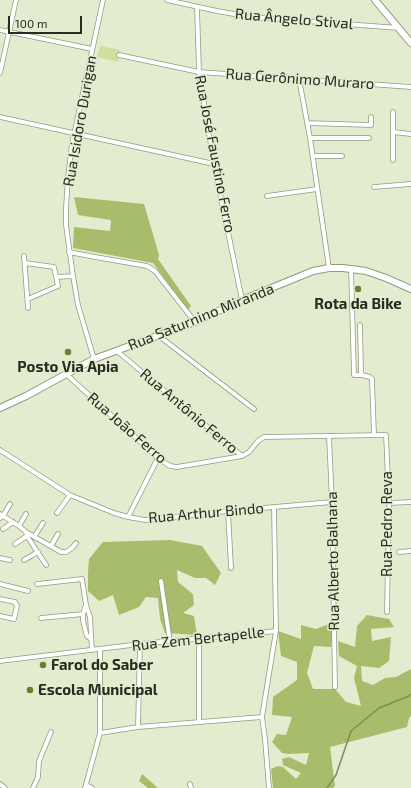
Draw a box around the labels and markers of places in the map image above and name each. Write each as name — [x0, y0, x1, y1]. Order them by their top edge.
marker: Rota da Bike — [353, 284, 363, 294]
place label: Rota da Bike — [314, 295, 402, 313]
marker: Posto Via Apia — [63, 347, 73, 357]
place label: Posto Via Apia — [17, 358, 119, 376]
place label: Farol do Saber — [51, 656, 153, 674]
marker: Farol do Saber — [38, 660, 48, 670]
place label: Escola Municipal — [38, 681, 158, 699]
marker: Escola Municipal — [25, 685, 35, 695]

